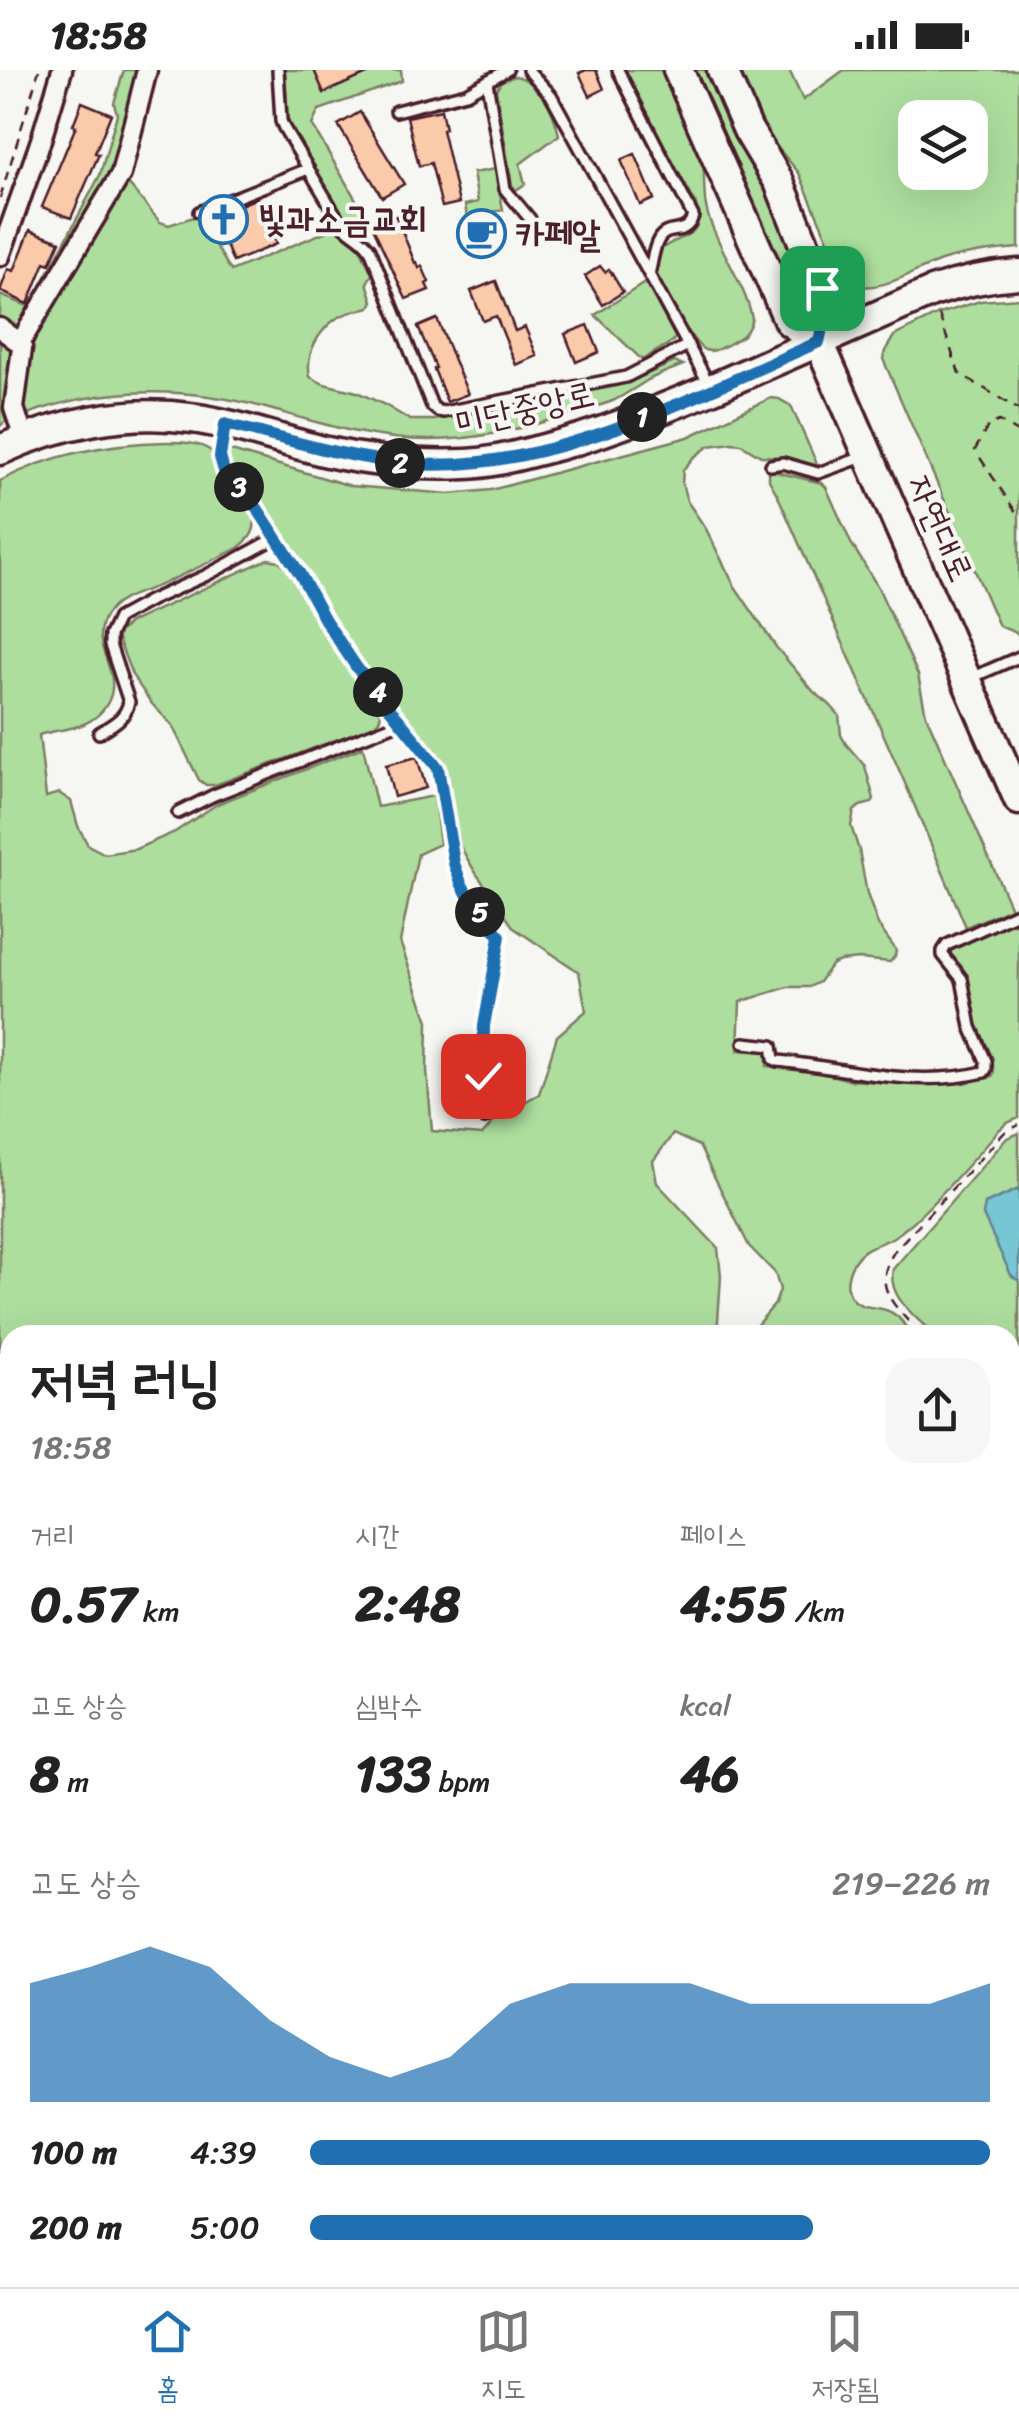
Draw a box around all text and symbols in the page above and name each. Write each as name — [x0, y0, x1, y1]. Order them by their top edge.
text: 18:58 — [50, 2, 147, 69]
map controls — [898, 100, 988, 190]
button: layers — [898, 100, 988, 190]
place label: 빛과소금교회 — [258, 188, 427, 250]
church icon: 빛과소금교회 — [197, 193, 249, 245]
place label: 카페알 — [516, 203, 601, 265]
cafe icon: 카페알 — [455, 208, 507, 260]
pin — [780, 246, 865, 331]
icon: arrive — [795, 261, 850, 316]
street label: 미단중앙로 — [449, 362, 601, 454]
pin: 1 — [617, 392, 667, 442]
text: 1 — [636, 392, 648, 441]
pin: 2 — [375, 438, 425, 488]
text: 2 — [392, 438, 408, 487]
pin: 3 — [214, 462, 264, 512]
text: 3 — [231, 462, 247, 511]
street label: 자연대로 — [890, 464, 992, 592]
pin: 4 — [353, 667, 403, 717]
text: 4 — [369, 667, 387, 716]
pin: 5 — [455, 887, 505, 937]
text: 5 — [471, 887, 489, 936]
pin — [441, 1034, 526, 1119]
icon: check — [456, 1049, 511, 1104]
text: 저녁 러닝 — [30, 1333, 221, 1430]
button: share — [885, 1358, 990, 1463]
text: 18:58 — [30, 1419, 112, 1476]
text: 거리 — [30, 1511, 75, 1560]
text: 시간 — [355, 1511, 400, 1560]
text: 페이스 — [680, 1511, 748, 1560]
text: 0.57 — [30, 1560, 136, 1649]
text: 2:48 — [355, 1560, 460, 1649]
text: 4:55 — [680, 1560, 787, 1649]
text: km — [136, 1587, 179, 1636]
text: /km — [787, 1587, 845, 1636]
text: 고도 상승 — [30, 1681, 127, 1730]
text: 심박수 — [355, 1681, 423, 1730]
text: kcal — [680, 1681, 731, 1730]
text: 8 — [30, 1730, 60, 1819]
text: 133 — [355, 1730, 431, 1819]
text: 46 — [680, 1730, 740, 1819]
text: m — [60, 1757, 89, 1806]
text: bpm — [431, 1757, 490, 1806]
text: 고도 상승 — [30, 1855, 141, 1912]
text: 219–226 m — [832, 1855, 990, 1912]
text: 100 m — [30, 2124, 117, 2181]
text: 4:39 — [190, 2124, 257, 2181]
text: 200 m — [30, 2199, 122, 2256]
text: 5:00 — [190, 2199, 260, 2256]
tab: 홈 — [140, 2304, 195, 2413]
tab: 지도 — [476, 2304, 531, 2413]
tab: 저장됨 — [811, 2304, 879, 2413]

